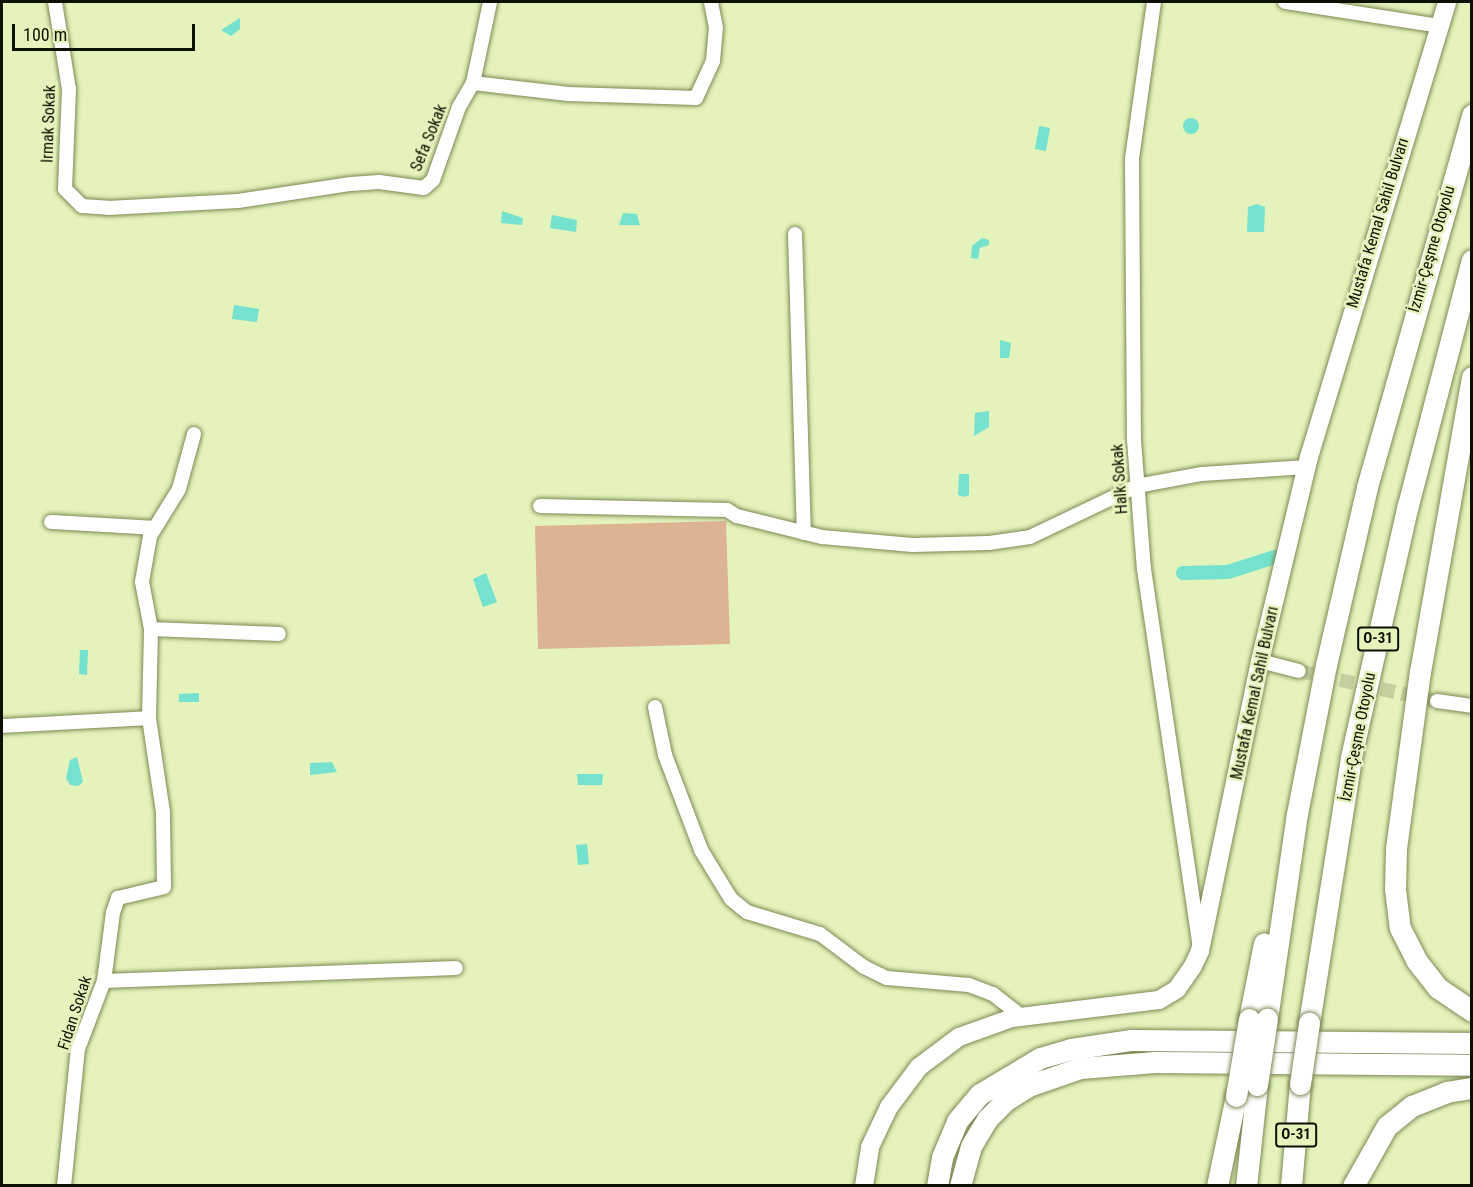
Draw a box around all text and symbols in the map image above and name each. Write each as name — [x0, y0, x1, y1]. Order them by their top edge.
scale bar — [15, 12, 198, 50]
text: 100 m — [23, 24, 67, 45]
street label: Irmak Sokak — [38, 85, 60, 163]
street label: Sefa Sokak — [407, 102, 451, 174]
street label: Mustafa Kemal Sahil Bulvarı — [1343, 136, 1413, 310]
street label: İzmir-Çeşme Otoyolu — [1405, 184, 1459, 314]
street label: Halk Sokak — [1108, 443, 1132, 515]
street label: Mustafa Kemal Sahil Bulvarı — [1227, 605, 1283, 781]
road number: O-31 — [1357, 627, 1399, 651]
street label: İzmir-Çeşme Otoyolu — [1336, 671, 1380, 803]
street label: Fidan Sokak — [54, 974, 96, 1052]
road number: O-31 — [1275, 1123, 1317, 1147]

